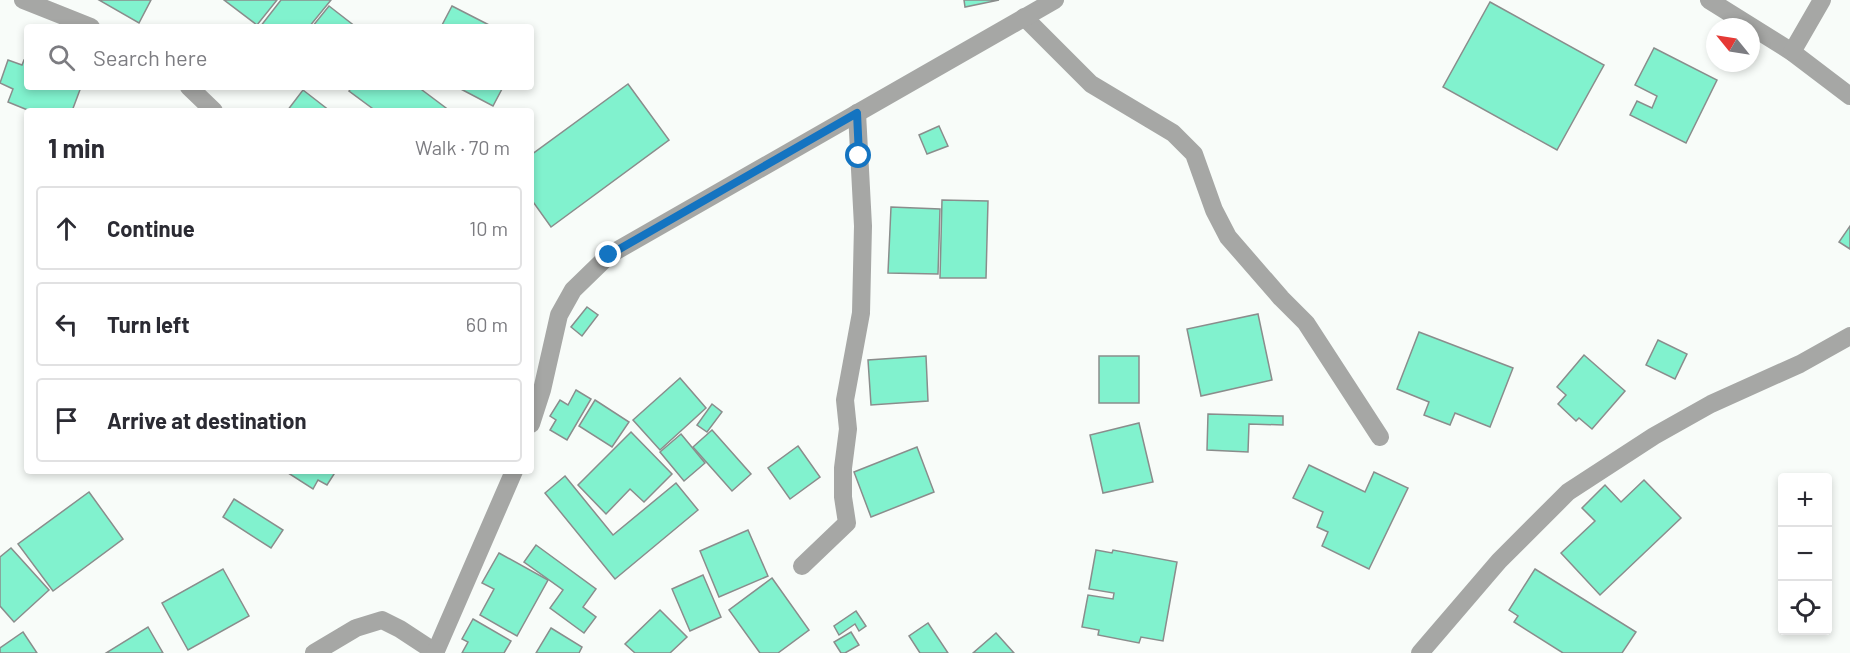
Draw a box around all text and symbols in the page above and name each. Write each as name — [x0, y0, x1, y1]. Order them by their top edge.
north arrow — [1706, 18, 1760, 72]
search box — [24, 24, 534, 90]
icon: search — [45, 41, 78, 74]
text: Search here — [93, 44, 207, 70]
text: 1 min — [48, 132, 105, 163]
text: Walk · 70 m — [415, 135, 510, 159]
route start — [845, 142, 871, 168]
icon: ahead — [50, 212, 83, 245]
text: Continue — [107, 215, 195, 241]
text: 10 m — [469, 216, 508, 240]
route end — [595, 241, 621, 267]
icon: left — [50, 308, 83, 341]
text: Turn left — [107, 311, 190, 337]
text: 60 m — [466, 312, 508, 336]
icon: arrive — [50, 404, 83, 437]
text: Arrive at destination — [107, 407, 306, 433]
map controls — [1778, 473, 1832, 635]
button: + — [1778, 473, 1832, 527]
button: − — [1778, 527, 1832, 581]
button: locate — [1778, 581, 1832, 635]

